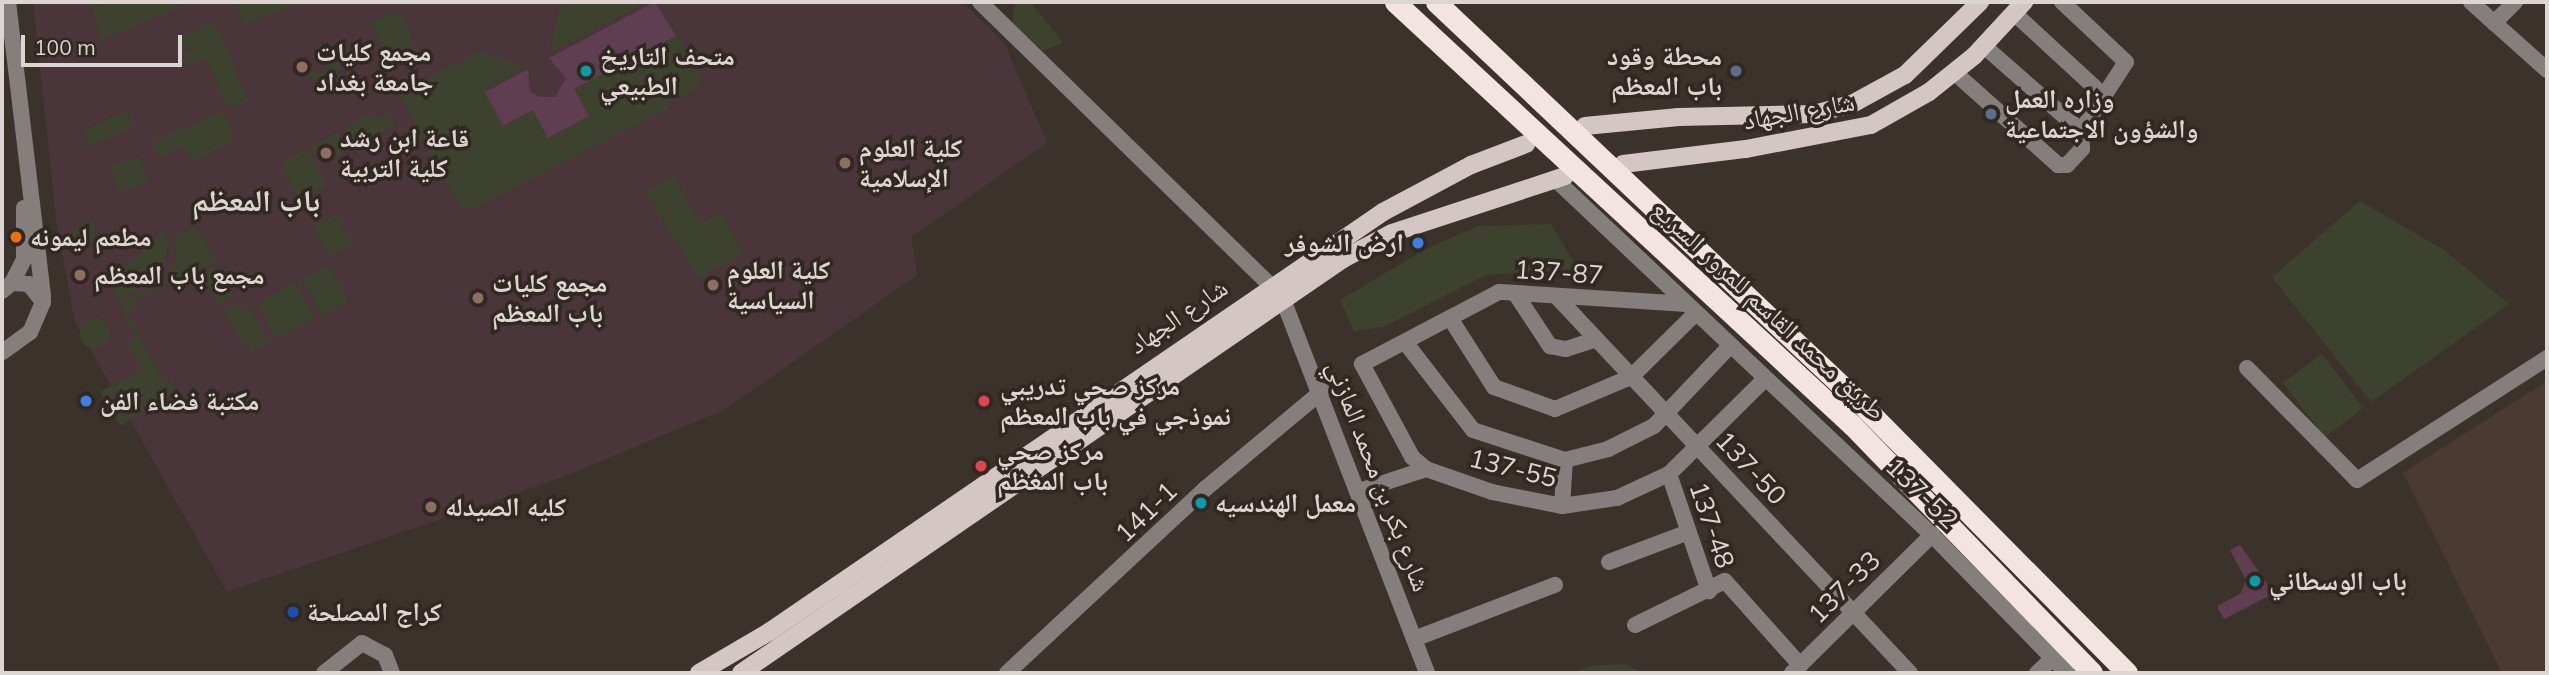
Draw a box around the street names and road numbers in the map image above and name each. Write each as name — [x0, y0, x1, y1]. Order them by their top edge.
street label: شارع الجهاد — [1741, 86, 1857, 136]
street label: طريق محمد القاسم للمرور السريع — [1646, 194, 1892, 426]
street label: 137-87 — [1513, 253, 1605, 291]
street label: شارع الجهاد — [1123, 272, 1233, 360]
street label: شارع بكر بن محمد المازني — [1321, 356, 1437, 596]
street label: 137-50 — [1709, 425, 1793, 511]
street label: 137-55 — [1466, 442, 1560, 494]
street label: 137-52 — [1879, 451, 1965, 535]
street label: 141-1 — [1109, 475, 1183, 549]
street label: 137-48 — [1683, 478, 1741, 572]
street label: 137-33 — [1801, 544, 1887, 630]

